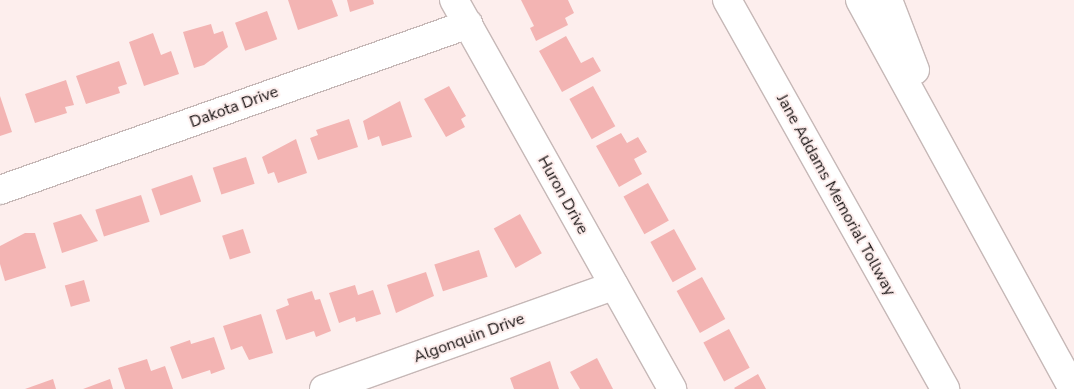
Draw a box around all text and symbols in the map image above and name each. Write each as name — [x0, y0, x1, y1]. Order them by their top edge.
street label: Dakota Drive — [187, 82, 281, 132]
street label: Jane Addams Memorial Tollway — [772, 91, 900, 299]
street label: Huron Drive — [534, 152, 592, 238]
street label: Algonquin Drive — [411, 309, 527, 367]

